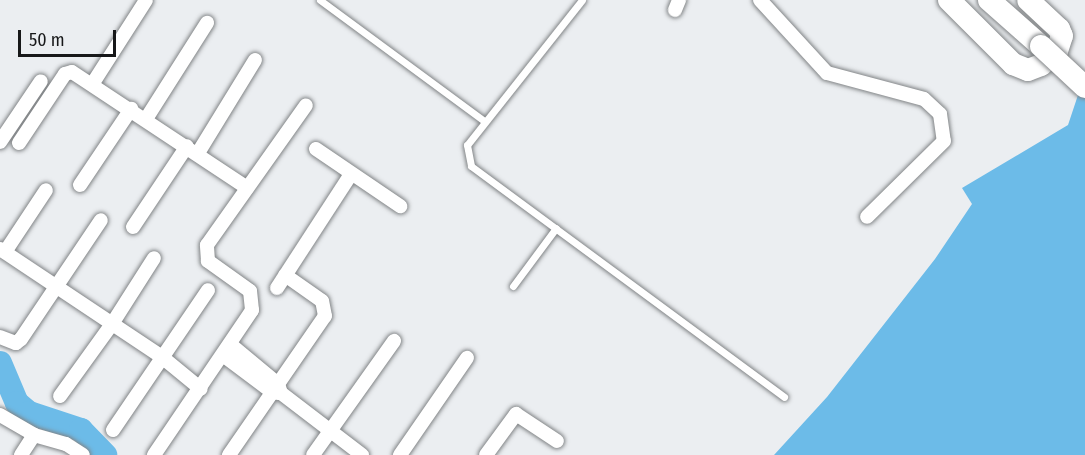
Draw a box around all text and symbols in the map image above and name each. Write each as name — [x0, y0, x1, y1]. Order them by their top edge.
scale bar — [21, 18, 118, 56]
text: 50 m — [29, 29, 65, 51]

